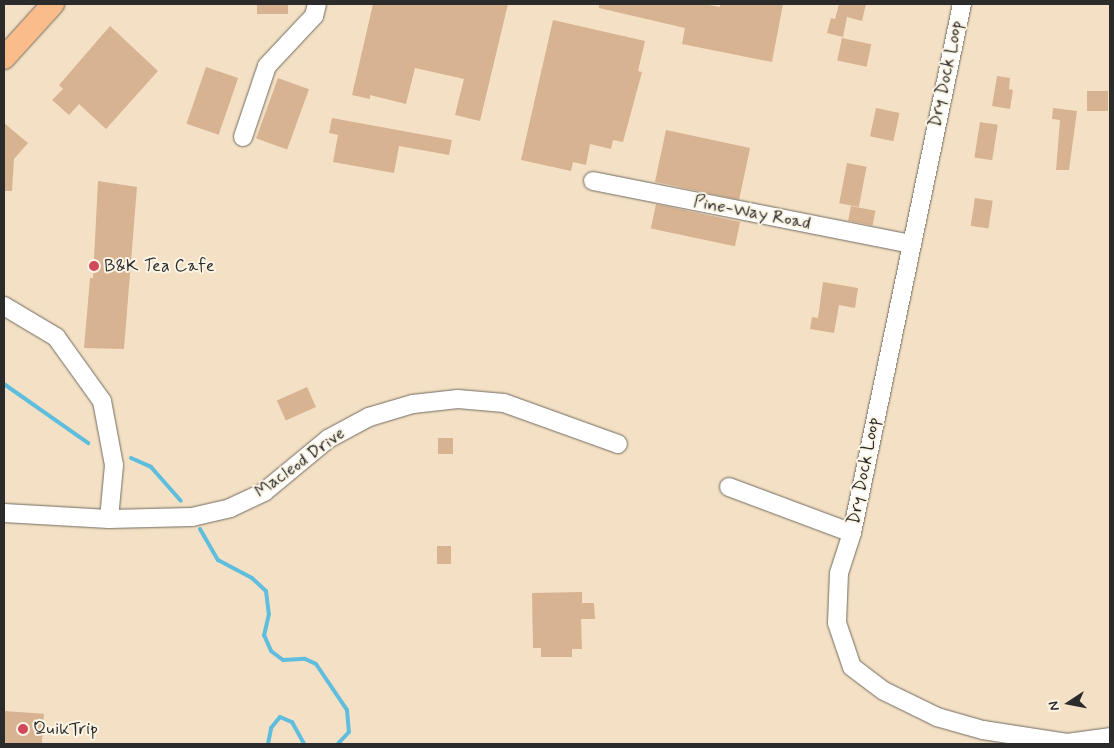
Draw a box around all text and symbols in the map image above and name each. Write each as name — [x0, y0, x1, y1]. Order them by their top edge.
street label: Dry Dock Loop — [924, 19, 968, 129]
street label: Pine-Way Road — [693, 191, 811, 235]
place label: B&K Tea Cafe — [104, 255, 211, 277]
marker: B&K Tea Cafe — [88, 260, 100, 272]
street label: Dry Dock Loop — [843, 416, 885, 526]
street label: Macleod Drive — [251, 423, 349, 503]
north arrow — [1044, 678, 1094, 728]
text: N — [1045, 700, 1064, 712]
place label: QuikTrip — [33, 718, 98, 740]
marker: QuikTrip — [17, 723, 29, 735]

